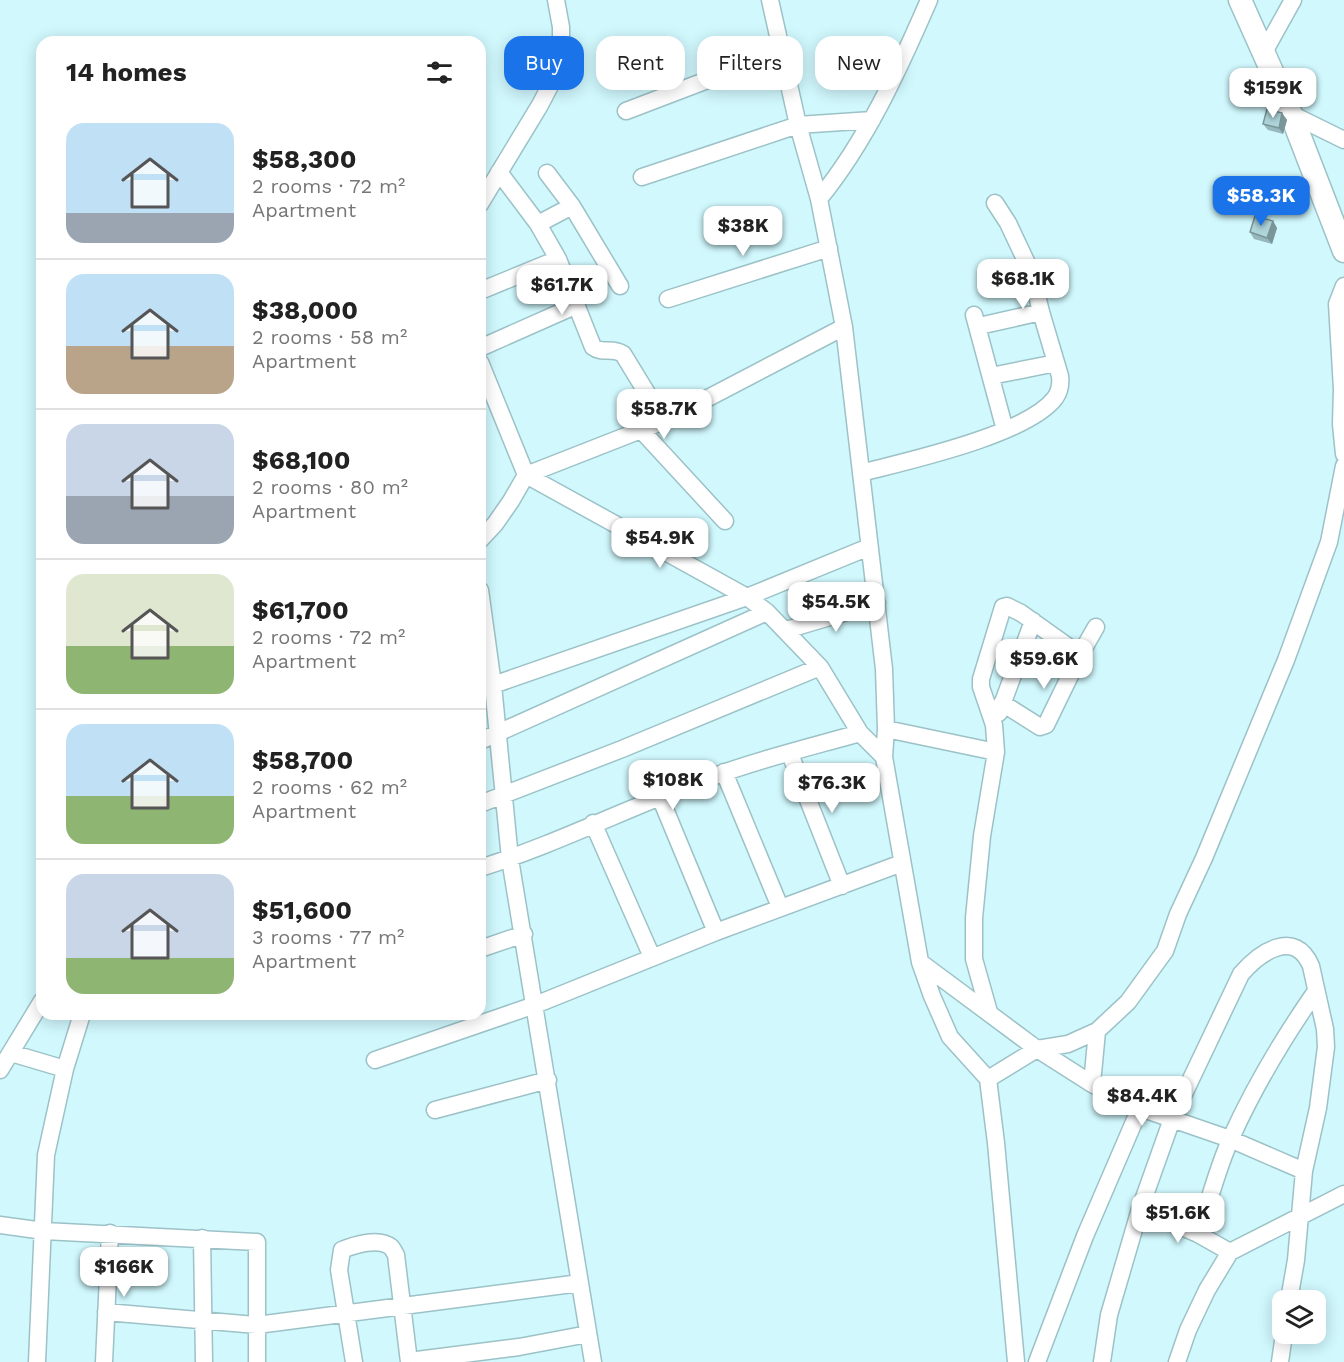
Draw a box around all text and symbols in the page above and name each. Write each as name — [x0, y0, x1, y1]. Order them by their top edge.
chip: Buy — [504, 36, 584, 90]
chip: Rent — [596, 36, 685, 90]
chip: Filters — [697, 36, 803, 90]
chip: New — [815, 36, 902, 90]
icon: filters — [423, 56, 456, 89]
text: 14 homes — [66, 57, 187, 87]
pin: $159K — [1231, 68, 1315, 119]
text: $159K — [1243, 75, 1303, 99]
text: $58,300 — [252, 144, 357, 174]
icon: home — [114, 147, 186, 219]
text: 2 rooms · 72 m² — [252, 174, 405, 198]
pin: $58.3K — [1212, 176, 1310, 227]
text: $58.3K — [1227, 183, 1295, 207]
text: Apartment — [252, 198, 356, 222]
pin: $38K — [707, 206, 779, 257]
text: $38K — [717, 213, 769, 237]
pin: $68.1K — [974, 259, 1072, 310]
pin: $61.7K — [513, 265, 611, 316]
text: $68.1K — [991, 266, 1055, 290]
text: $61.7K — [531, 272, 593, 296]
text: $38,000 — [252, 295, 358, 325]
icon: home — [114, 298, 186, 370]
text: 2 rooms · 58 m² — [252, 325, 407, 349]
text: Apartment — [252, 349, 356, 373]
pin: $58.7K — [615, 389, 713, 440]
text: $58.7K — [631, 396, 697, 420]
text: $68,100 — [252, 445, 351, 475]
icon: home — [114, 448, 186, 520]
text: 2 rooms · 80 m² — [252, 475, 408, 499]
text: Apartment — [252, 499, 356, 523]
pin: $54.9K — [611, 518, 709, 569]
text: $54.9K — [625, 525, 695, 549]
pin: $54.5K — [787, 582, 885, 633]
text: $54.5K — [802, 589, 870, 613]
text: $61,700 — [252, 595, 349, 625]
icon: home — [114, 598, 186, 670]
text: 2 rooms · 72 m² — [252, 625, 405, 649]
pin: $59.6K — [995, 639, 1093, 690]
text: $59.6K — [1010, 646, 1078, 670]
text: Apartment — [252, 649, 356, 673]
text: $58,700 — [252, 745, 353, 775]
icon: home — [114, 748, 186, 820]
pin: $108K — [631, 760, 715, 811]
pin: $76.3K — [783, 763, 881, 814]
text: $108K — [643, 767, 703, 791]
text: $76.3K — [798, 770, 866, 794]
text: 2 rooms · 62 m² — [252, 775, 407, 799]
text: Apartment — [252, 799, 356, 823]
text: $51,600 — [252, 895, 352, 925]
icon: home — [114, 898, 186, 970]
text: 3 rooms · 77 m² — [252, 925, 404, 949]
text: Apartment — [252, 949, 356, 973]
pin: $84.4K — [1093, 1076, 1191, 1127]
text: $84.4K — [1107, 1083, 1177, 1107]
pin: $51.6K — [1129, 1193, 1227, 1244]
text: $51.6K — [1146, 1200, 1210, 1224]
pin: $166K — [82, 1247, 166, 1298]
text: $166K — [94, 1254, 154, 1278]
map controls — [1272, 1290, 1326, 1344]
button: layers — [1272, 1290, 1326, 1344]

